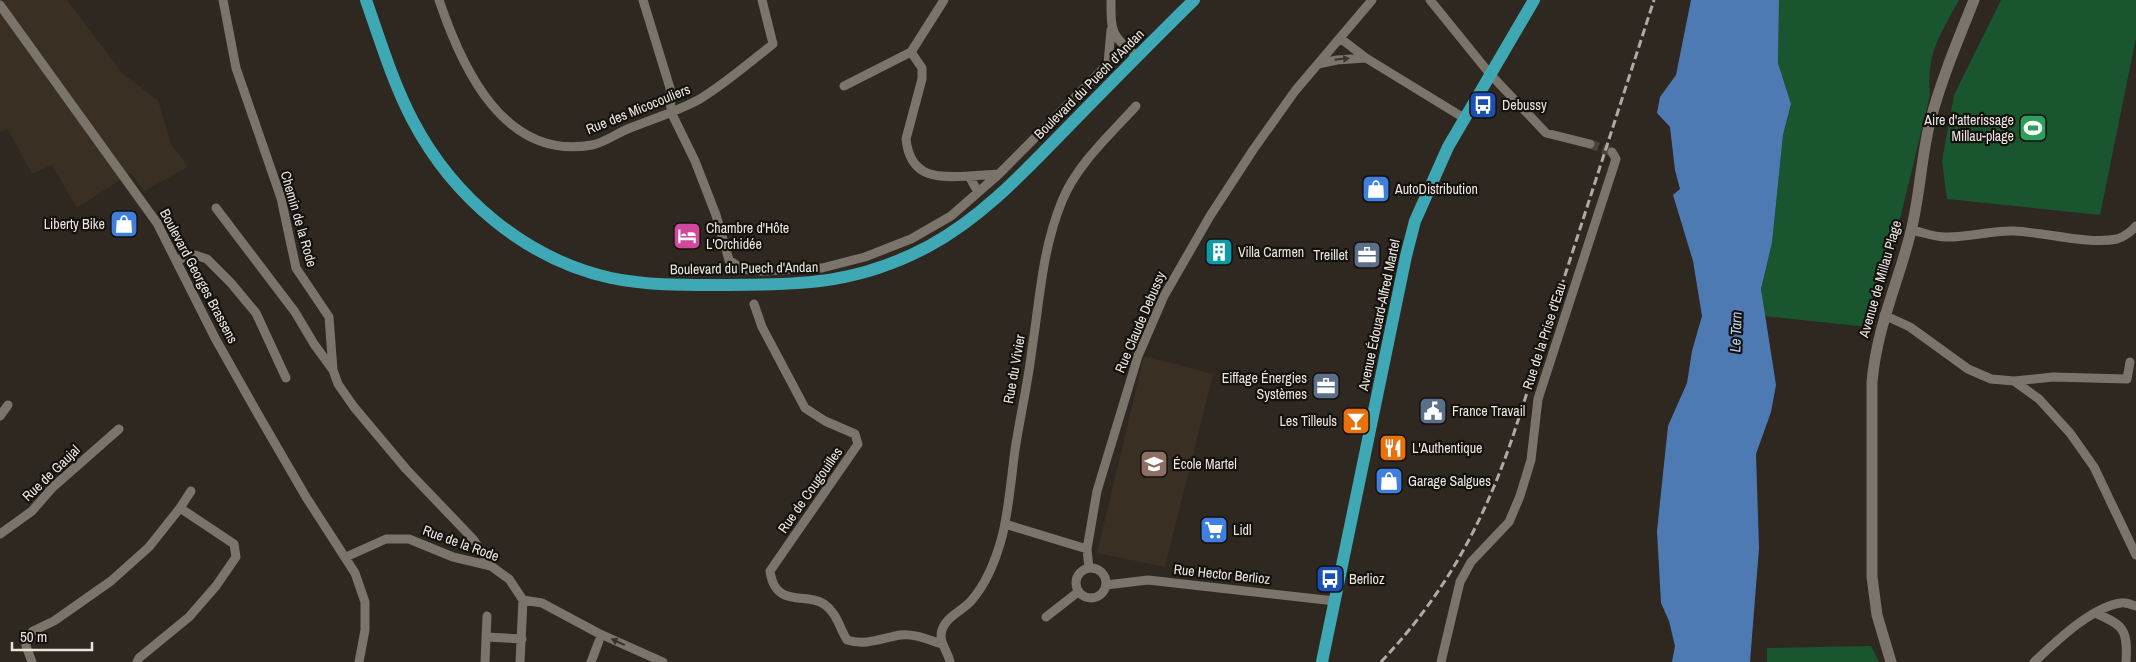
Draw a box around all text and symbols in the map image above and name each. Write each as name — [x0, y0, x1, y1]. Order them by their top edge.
street label: Boulevard du Puech d'Andan — [1030, 25, 1148, 143]
one-way arrow — [1334, 55, 1350, 63]
street label: Rue des Micocouliers — [583, 80, 693, 138]
bus stop icon: Debussy — [1468, 90, 1498, 120]
place label: Debussy — [1502, 96, 1547, 114]
place label: Aire d'atterissage Millau-plage — [1923, 111, 2014, 145]
sports icon: Aire d'atterissage Millau-plage — [2018, 113, 2048, 143]
street label: Chemin de la Rode — [277, 169, 321, 269]
shop icon: AutoDistribution — [1361, 174, 1391, 204]
place label: AutoDistribution — [1394, 180, 1478, 198]
street label: Boulevard Georges Brassens — [156, 206, 242, 347]
shop icon: Liberty Bike — [109, 209, 139, 239]
place label: Liberty Bike — [44, 215, 105, 233]
street label: Avenue de Millau Plage — [1854, 218, 1905, 341]
place label: Chambre d'Hôte L'Orchidée — [706, 219, 789, 253]
hotel icon: Chambre d'Hôte L'Orchidée — [672, 221, 702, 251]
building icon: Villa Carmen — [1204, 237, 1234, 267]
street label: Avenue Édouard-Alfred Martel — [1354, 238, 1404, 393]
office icon: Treillet — [1352, 240, 1382, 270]
place label: Villa Carmen — [1238, 243, 1304, 261]
place label: Treillet — [1313, 246, 1348, 264]
street label: Boulevard du Puech d'Andan — [670, 258, 818, 278]
street label: Rue Claude Debussy — [1111, 268, 1170, 375]
street label: Rue de la Prise d'Eau — [1518, 280, 1570, 392]
water label: Le Tarn — [1724, 311, 1747, 353]
street label: Rue du Vivier — [999, 333, 1029, 405]
place label: Eiffage Énergies Systèmes — [1222, 369, 1307, 403]
office icon: Eiffage Énergies Systèmes — [1311, 371, 1341, 401]
public building icon: France Travail — [1418, 396, 1448, 426]
place label: France Travail — [1452, 402, 1525, 420]
bar icon: Les Tilleuls — [1341, 406, 1371, 436]
place label: Les Tilleuls — [1279, 412, 1337, 430]
restaurant icon: L'Authentique — [1378, 433, 1408, 463]
place label: L'Authentique — [1412, 439, 1483, 457]
street label: Rue de Gaujal — [18, 441, 84, 505]
street label: Rue de Cougouilles — [774, 443, 846, 536]
school or university icon: École Martel — [1139, 449, 1169, 479]
place label: École Martel — [1173, 455, 1237, 473]
shop icon: Garage Salgues — [1374, 466, 1404, 496]
place label: Garage Salgues — [1408, 472, 1491, 490]
supermarket icon: Lidl — [1199, 515, 1229, 545]
street label: Rue de la Rode — [420, 521, 502, 565]
place label: Lidl — [1233, 521, 1252, 539]
street label: Rue Hector Berlioz — [1173, 560, 1271, 588]
bus stop icon: Berlioz — [1315, 564, 1345, 594]
place label: Berlioz — [1349, 570, 1385, 588]
scale bar — [12, 620, 92, 652]
text: 50 m — [20, 626, 47, 647]
one-way arrow — [611, 638, 625, 646]

